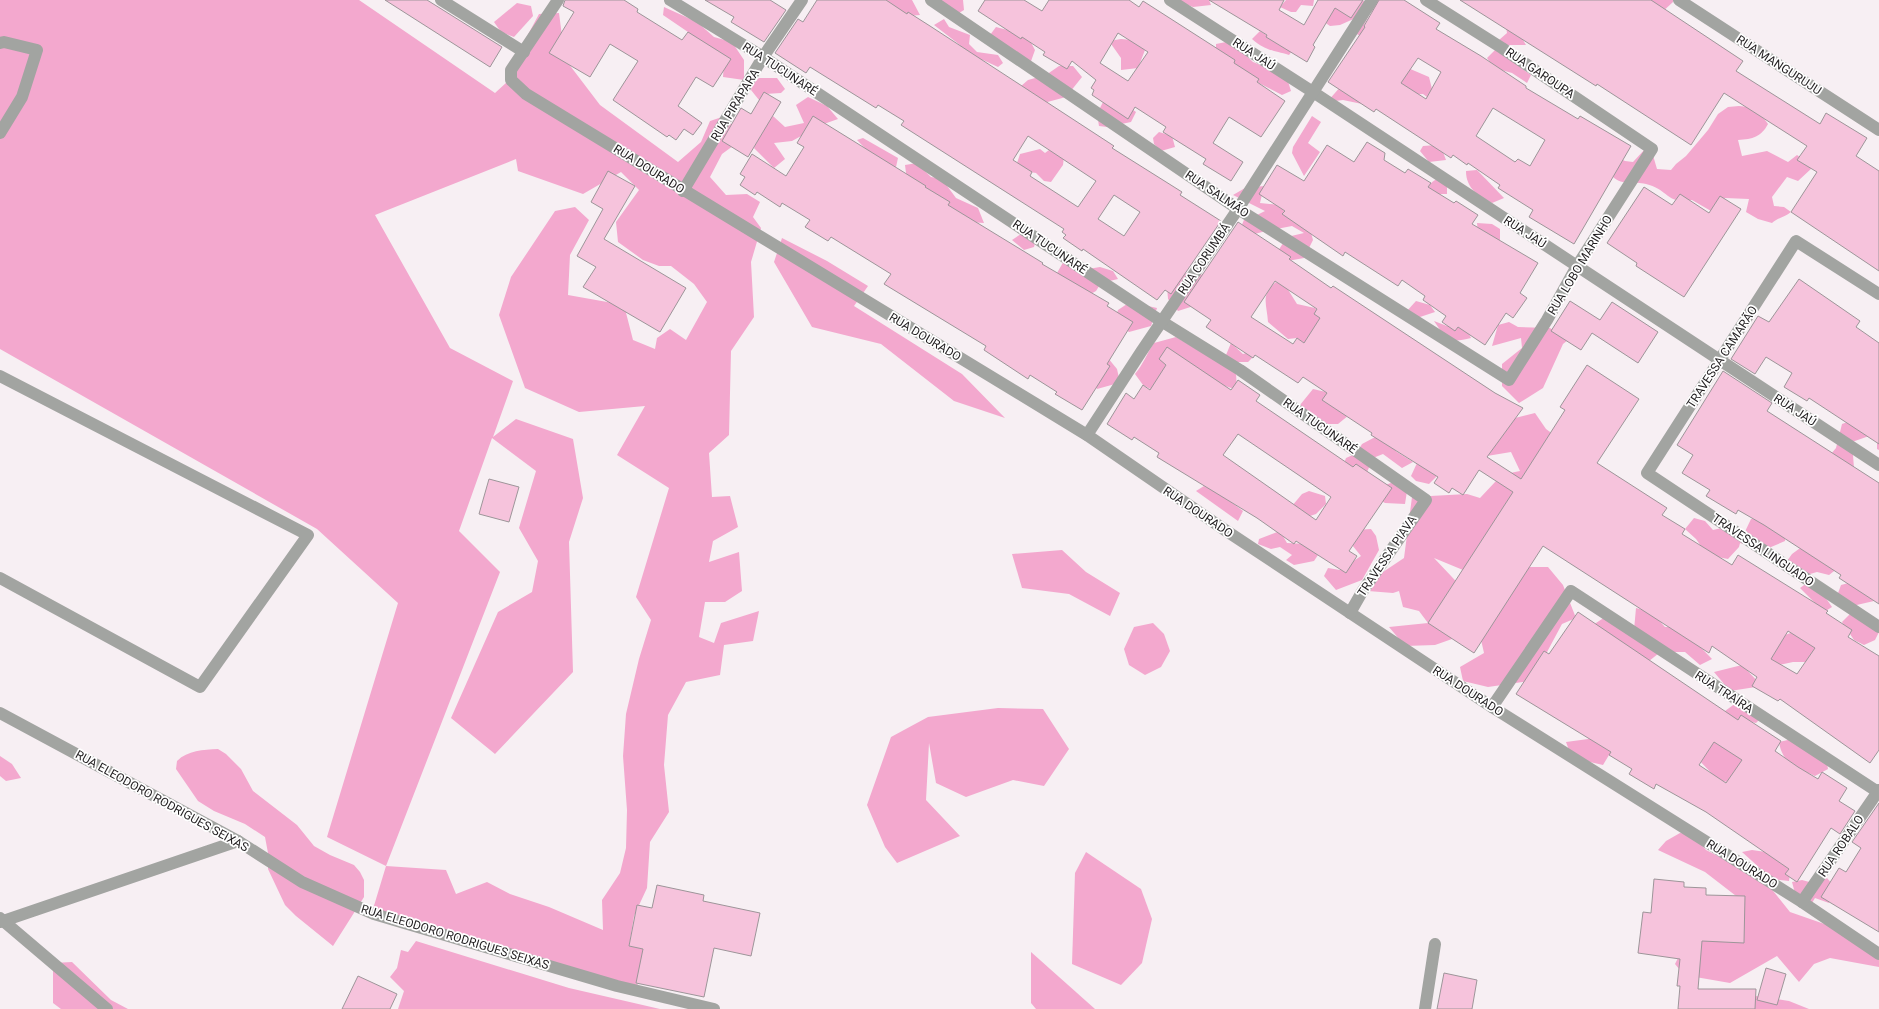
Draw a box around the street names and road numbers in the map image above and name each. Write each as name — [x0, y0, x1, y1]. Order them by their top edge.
street label: RUA MANGURUJU — [1734, 32, 1824, 98]
street label: RUA JAÚ — [1230, 34, 1278, 73]
street label: RUA TUCUNARÉ — [740, 39, 821, 99]
street label: RUA GAROUPA — [1503, 45, 1577, 101]
street label: RUA PIRAPARA — [708, 66, 762, 144]
street label: RUA DOURADO — [611, 142, 687, 196]
street label: RUA SALMÃO — [1182, 166, 1253, 220]
street label: RUA JAÚ — [1501, 212, 1549, 251]
street label: RUA LOBO MARINHO — [1545, 213, 1615, 317]
street label: RUA TUCUNARÉ — [1010, 216, 1091, 277]
street label: RUA CORUMBÁ — [1174, 220, 1233, 297]
street label: TRAVESSA CAMARÃO — [1682, 302, 1760, 411]
street label: RUA DOURADO — [887, 310, 963, 364]
street label: RUA JAÚ — [1771, 390, 1819, 429]
street label: RUA TUCUNARÉ — [1280, 395, 1360, 457]
street label: RUA DOURADO — [1160, 484, 1236, 540]
street label: TRAVESSA LINGUADO — [1710, 511, 1816, 589]
street label: TRAVESSA PIAVA — [1355, 513, 1419, 599]
street label: RUA DOURADO — [1430, 663, 1506, 719]
street label: RUA TRAÍRA — [1692, 667, 1756, 716]
street label: RUA ELEODORO RODRIGUES SEIXAS — [73, 747, 251, 855]
street label: RUA ROBALO — [1815, 813, 1867, 879]
street label: RUA DOURADO — [1704, 837, 1780, 891]
street label: RUA ELEODORO RODRIGUES SEIXAS — [359, 902, 551, 972]

